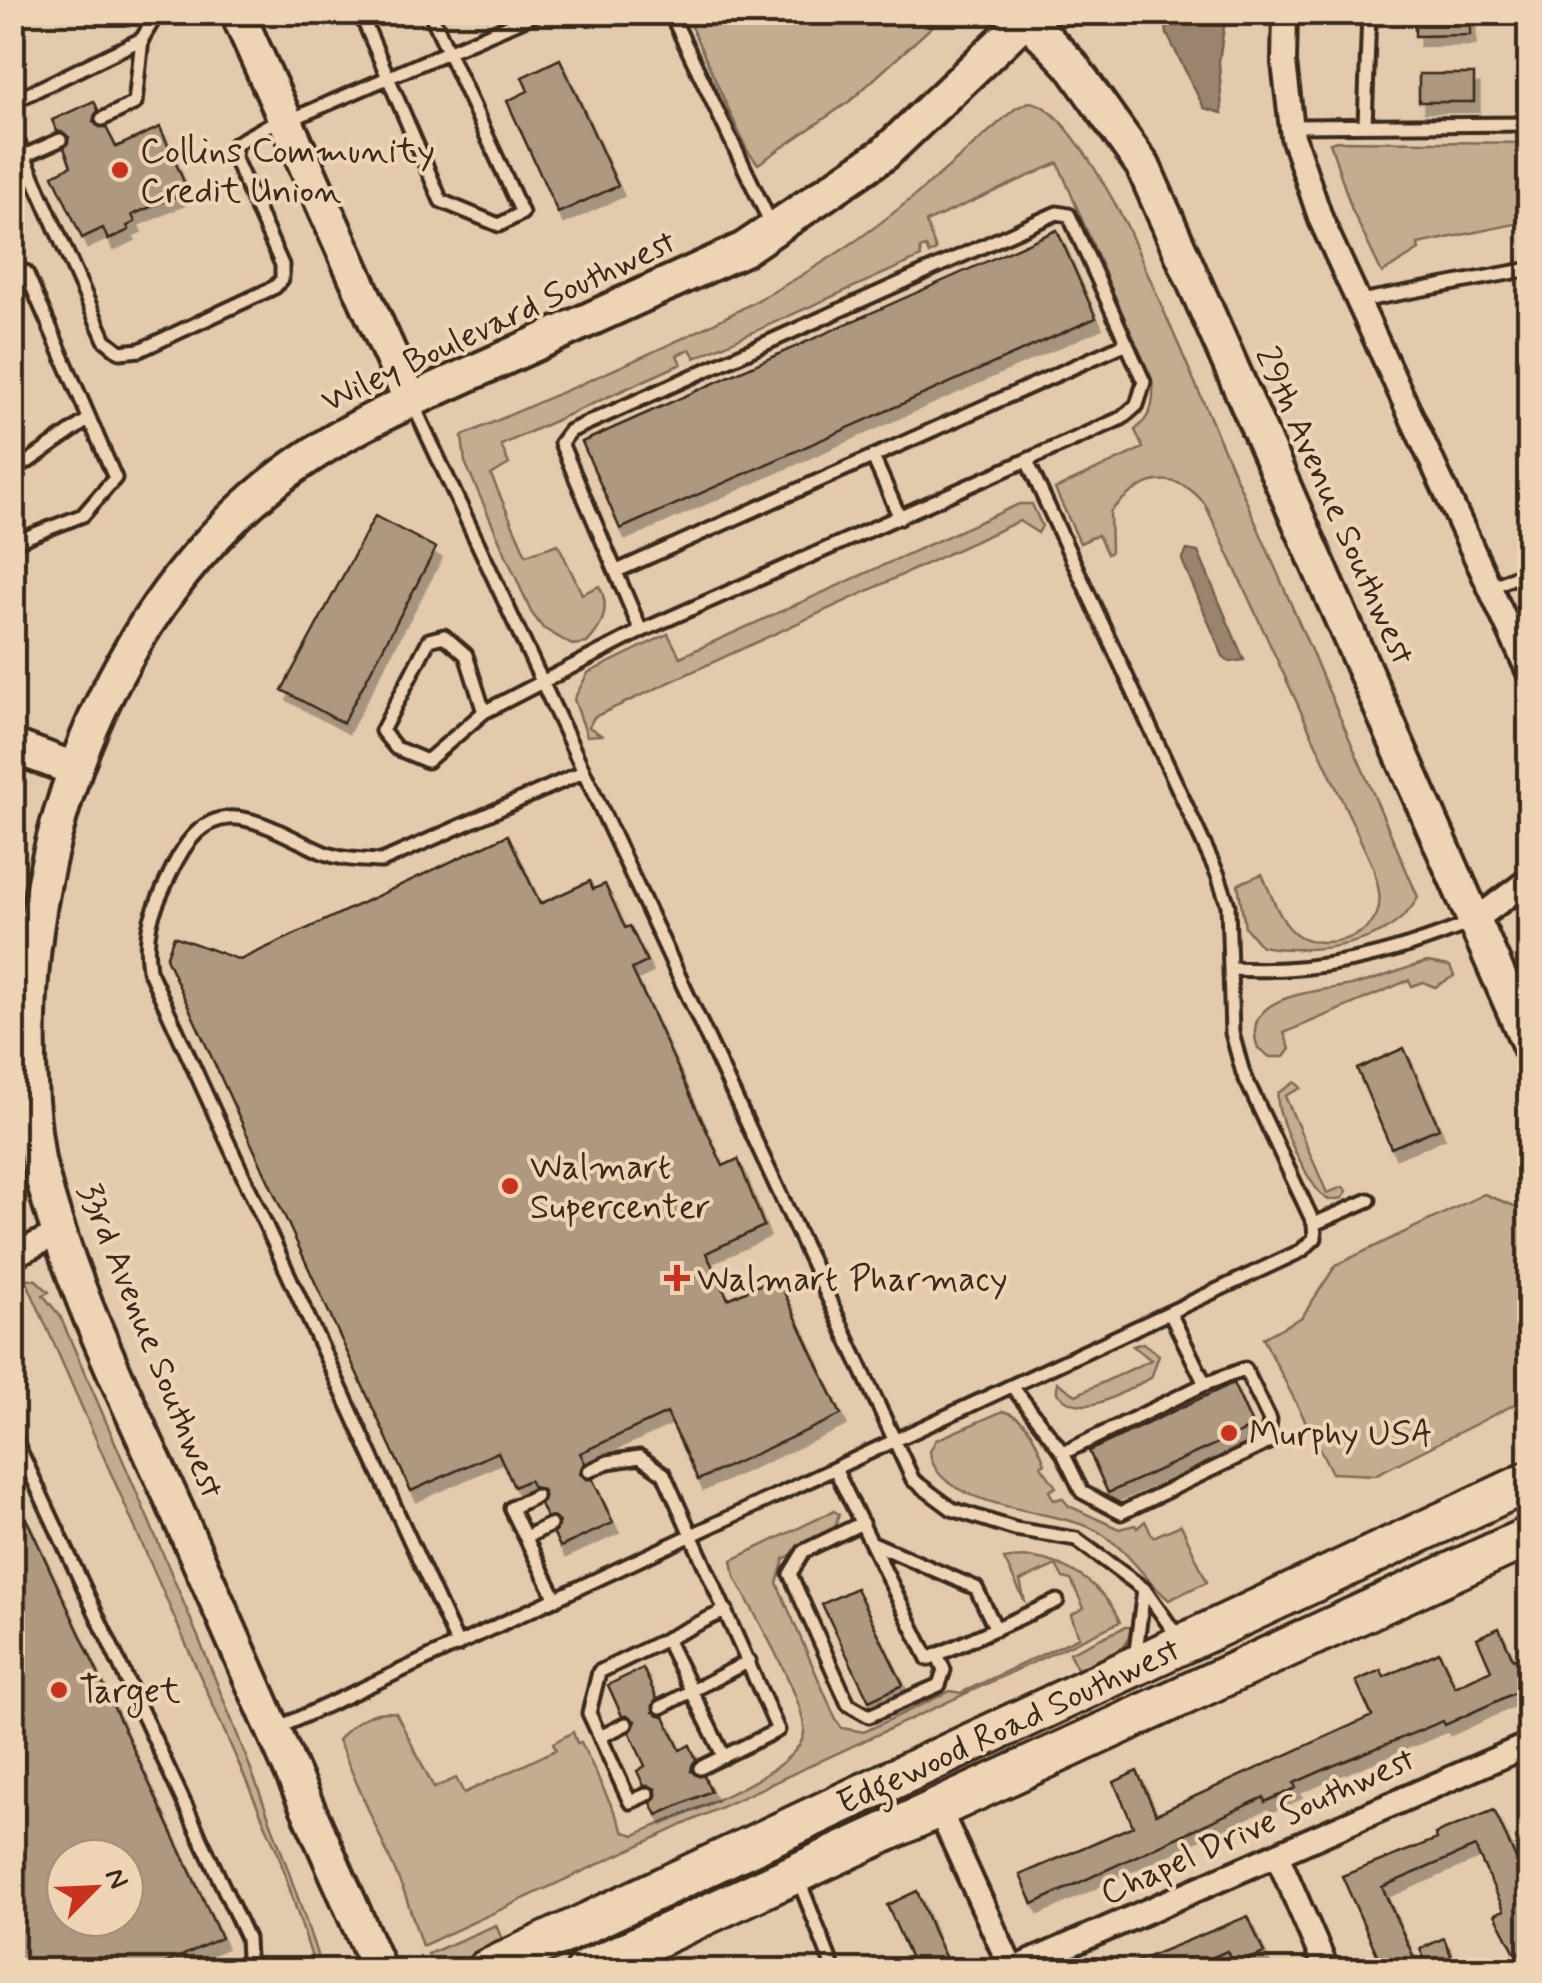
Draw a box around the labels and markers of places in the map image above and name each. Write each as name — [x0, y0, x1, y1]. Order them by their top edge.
place label: Collins Community Credit Union — [140, 129, 435, 215]
marker: Collins Community Credit Union — [109, 159, 131, 181]
place label: Walmart Supercenter — [530, 1145, 710, 1231]
marker: Walmart Supercenter — [499, 1175, 521, 1197]
place label: Walmart Pharmacy — [697, 1257, 1008, 1303]
marker: Walmart Pharmacy — [666, 1267, 688, 1289]
place label: Murphy USA — [1249, 1412, 1433, 1458]
marker: Murphy USA — [1218, 1422, 1240, 1444]
place label: Target — [79, 1669, 181, 1718]
marker: Target — [48, 1679, 70, 1701]

